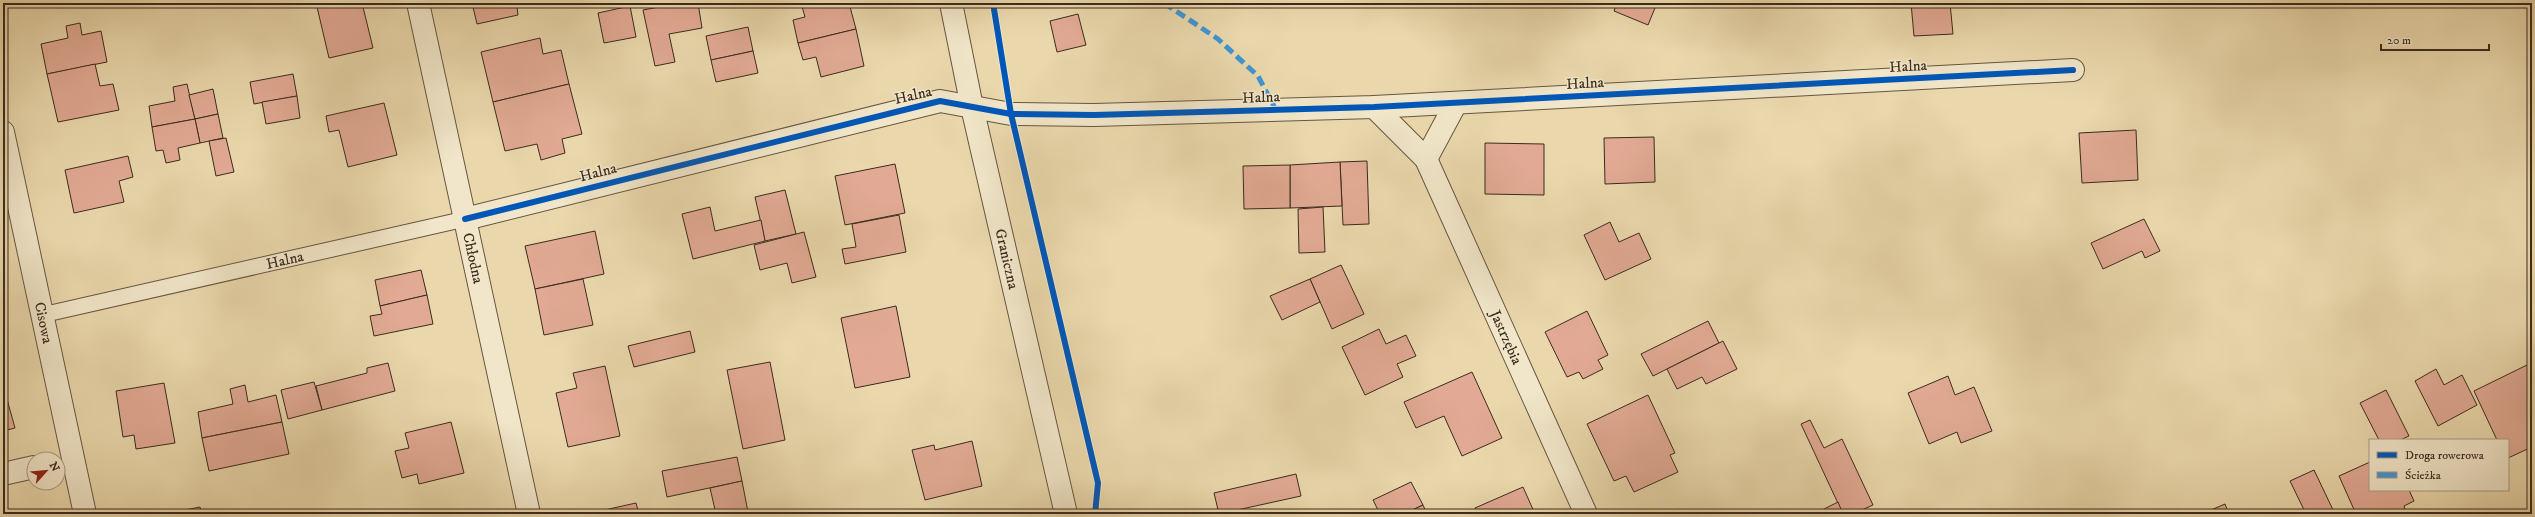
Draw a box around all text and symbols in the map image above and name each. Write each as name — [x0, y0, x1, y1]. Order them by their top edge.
scale bar — [2381, 26, 2489, 52]
text: 20 m — [2387, 33, 2411, 48]
street label: Halna — [1889, 56, 1928, 77]
street label: Halna — [1566, 73, 1605, 94]
street label: Halna — [893, 82, 934, 109]
street label: Halna — [1242, 87, 1281, 108]
street label: Halna — [578, 159, 619, 186]
street label: Graniczna — [990, 227, 1023, 292]
street label: Chłodna — [458, 231, 488, 286]
street label: Halna — [264, 247, 306, 274]
street label: Cisowa — [30, 300, 57, 346]
street label: Jastrzębia — [1485, 305, 1527, 368]
legend — [2369, 439, 2509, 491]
text: Droga rowerowa — [2405, 448, 2485, 463]
north arrow — [26, 451, 66, 491]
text: N — [46, 460, 62, 474]
text: Ścieżka — [2405, 468, 2442, 483]

